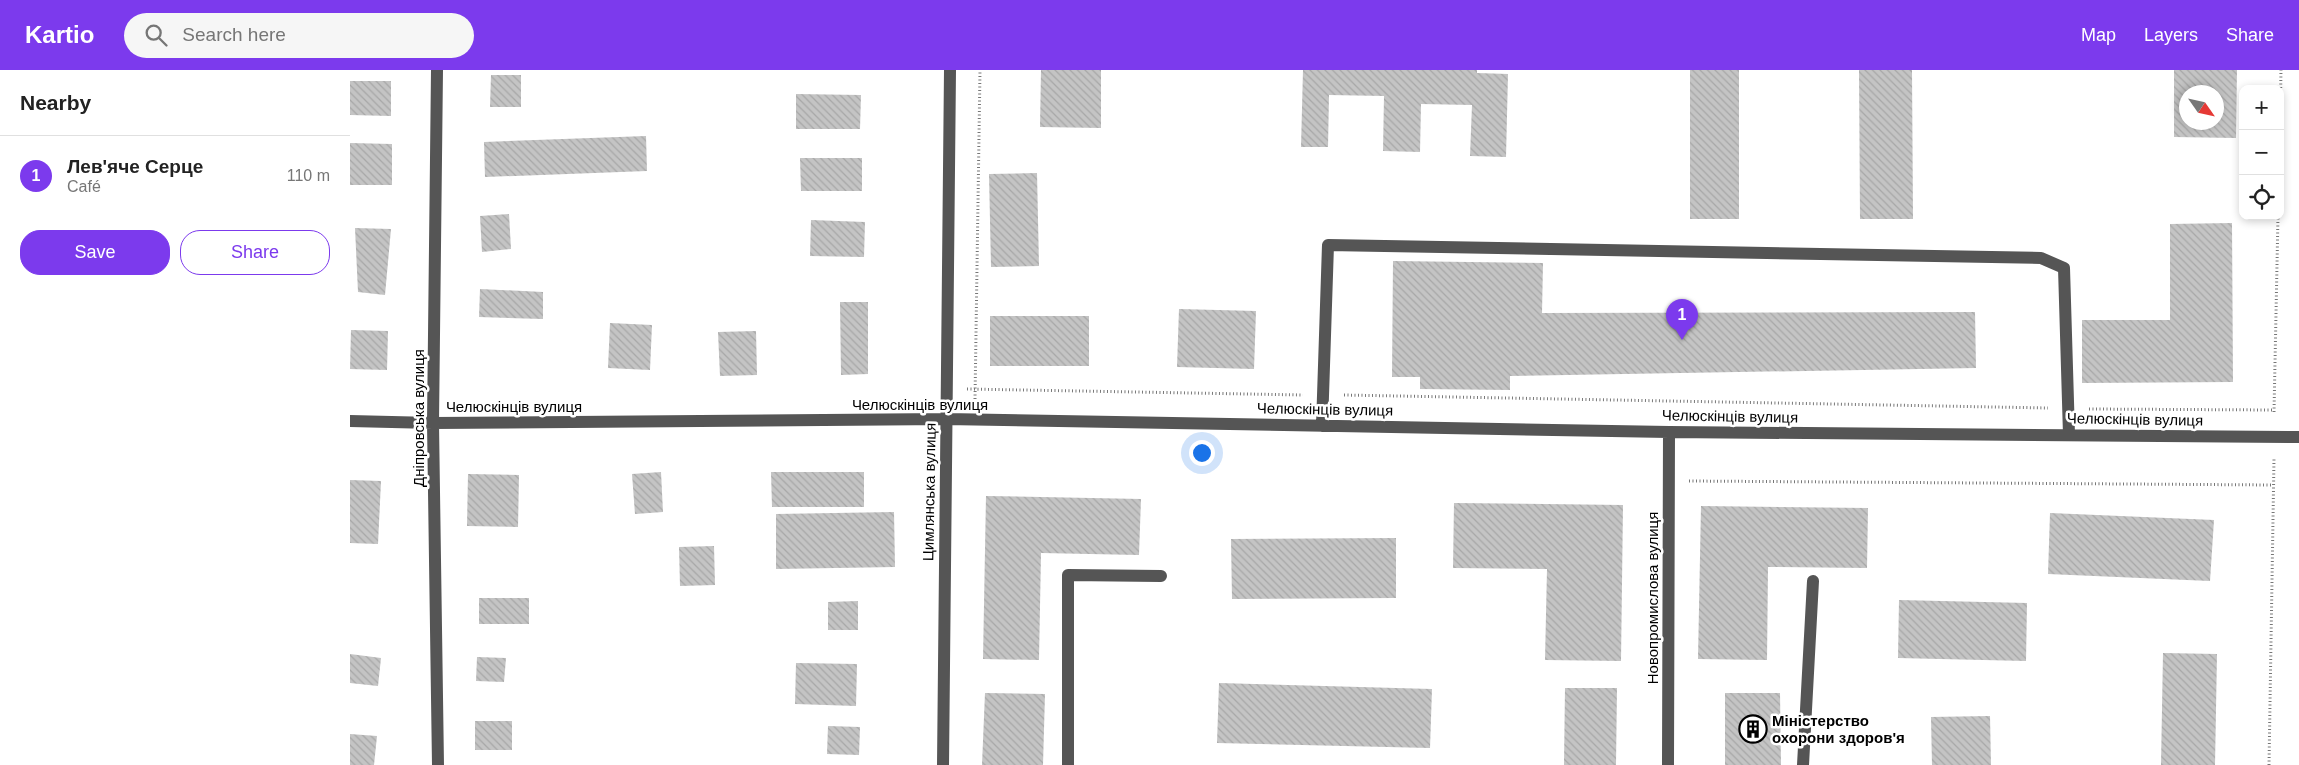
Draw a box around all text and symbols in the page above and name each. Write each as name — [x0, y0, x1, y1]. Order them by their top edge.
search box — [124, 13, 474, 58]
text: Kartio — [25, 21, 94, 48]
icon: search — [142, 21, 170, 49]
text: Search here — [182, 24, 286, 45]
text: Map — [2081, 25, 2116, 45]
text: Layers — [2144, 25, 2198, 45]
text: Share — [2226, 25, 2274, 45]
north arrow — [2179, 85, 2224, 130]
map controls — [2239, 85, 2284, 220]
button: + — [2239, 85, 2284, 130]
text: Nearby — [20, 91, 91, 114]
button: − — [2239, 130, 2284, 175]
text: Лев'яче Серце — [67, 156, 203, 177]
text: 1 — [32, 167, 40, 184]
text: 110 m — [287, 167, 330, 184]
button: locate — [2239, 175, 2284, 220]
text: Café — [67, 178, 101, 195]
button: Save — [20, 230, 170, 275]
button: Share — [180, 230, 330, 275]
pin: 1 — [1666, 299, 1698, 340]
street label: Дніпровська вулиця — [410, 349, 427, 487]
street label: Челюскінців вулиця — [852, 396, 988, 413]
street label: Челюскінців вулиця — [446, 398, 582, 415]
street label: Челюскінців вулиця — [1257, 399, 1393, 419]
street label: Челюскінців вулиця — [1662, 406, 1798, 426]
street label: Челюскінців вулиця — [2067, 409, 2203, 429]
street label: Цимлянська вулиця — [919, 423, 939, 561]
your location — [1189, 440, 1215, 466]
street label: Новопромислова вулиця — [1644, 512, 1661, 684]
place label: Міністерство охорони здоров'я — [1772, 712, 1905, 746]
building icon: Міністерство охорони здоров'я — [1738, 714, 1768, 744]

